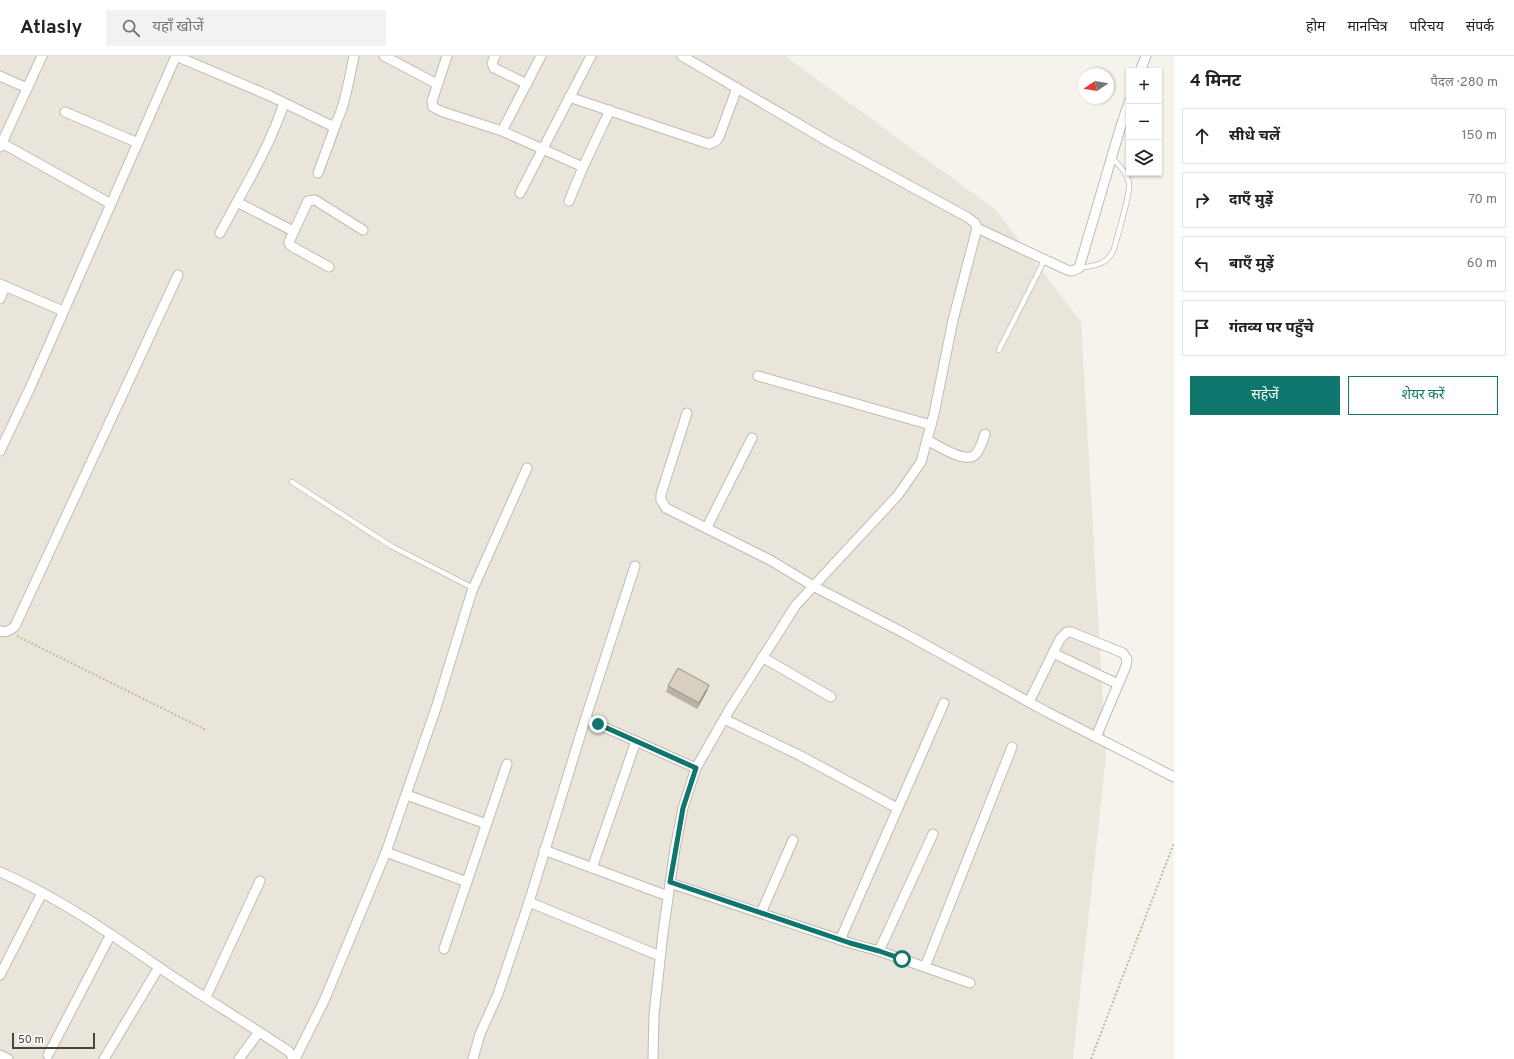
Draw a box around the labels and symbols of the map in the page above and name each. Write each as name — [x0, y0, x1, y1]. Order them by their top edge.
north arrow — [1078, 68, 1114, 104]
route end — [589, 715, 607, 733]
route start — [893, 950, 911, 968]
scale bar — [12, 1031, 95, 1050]

